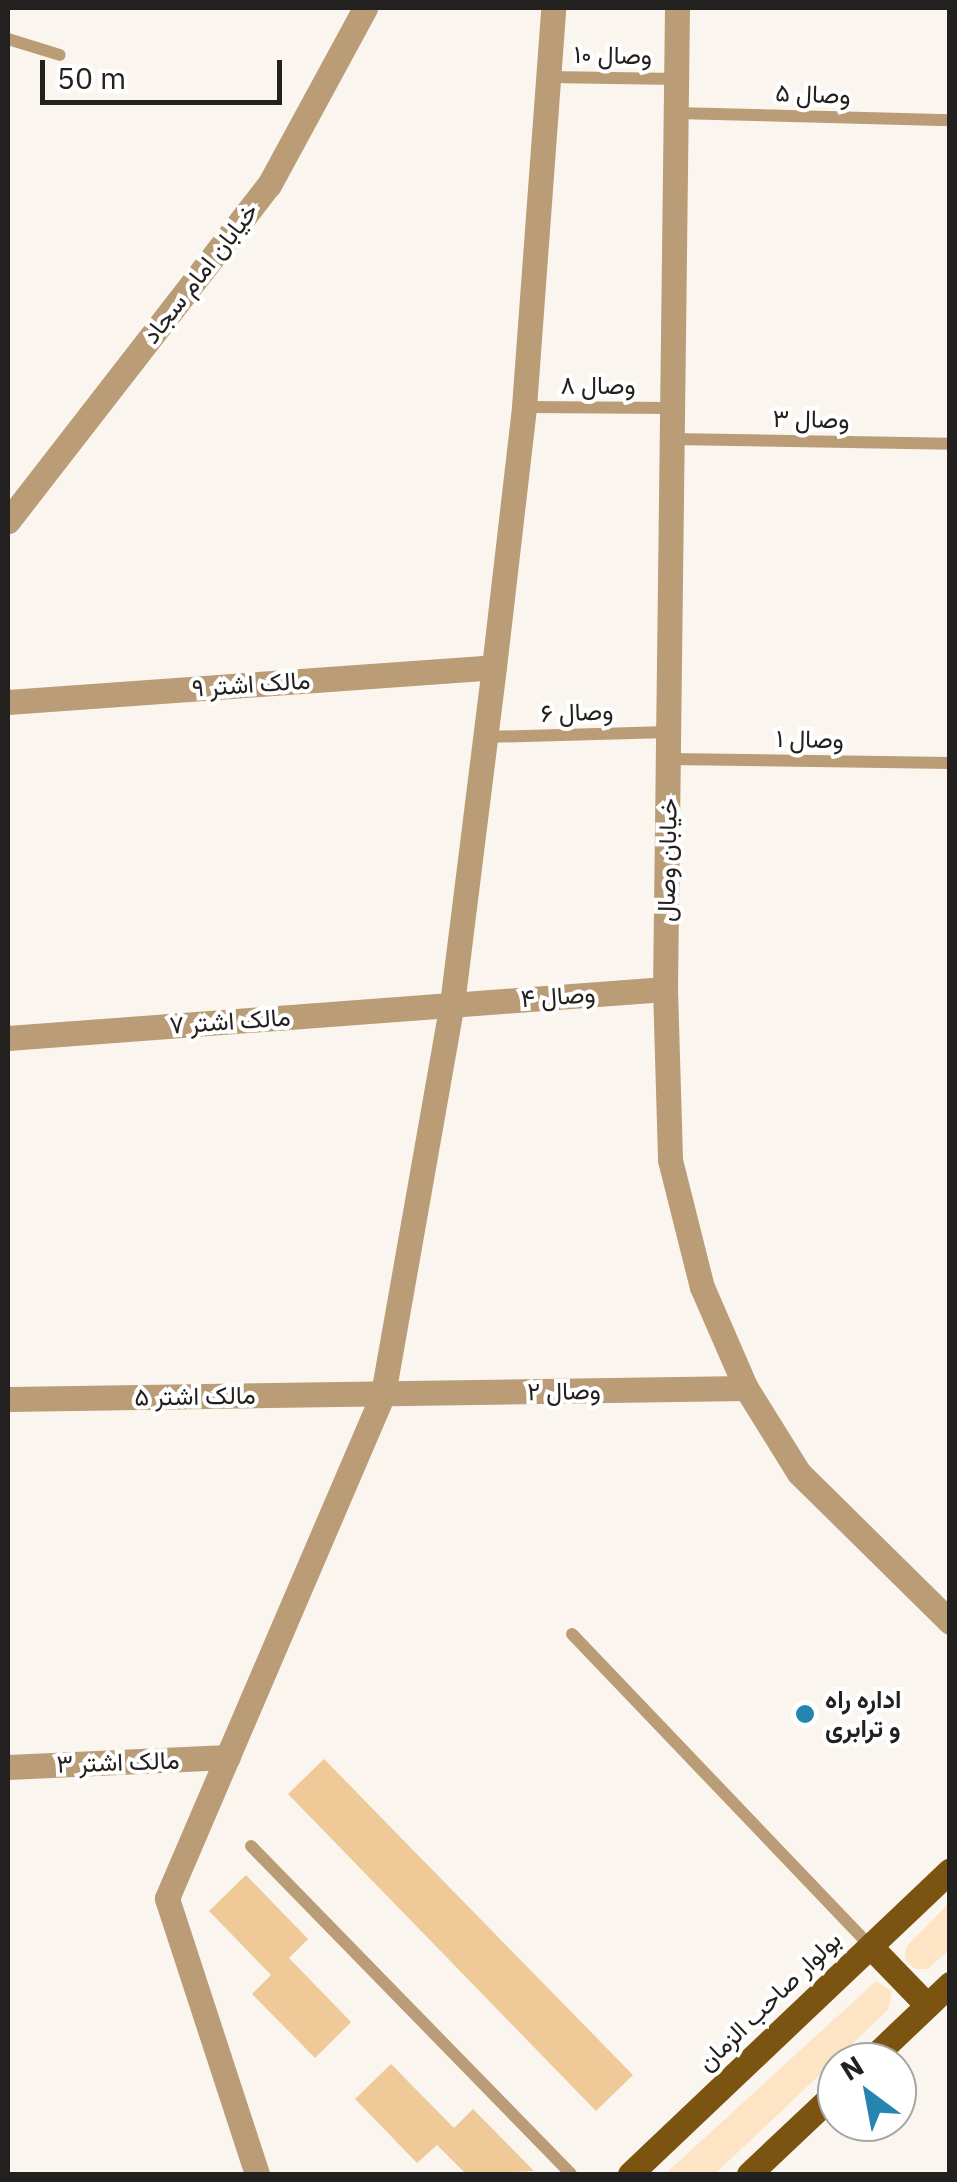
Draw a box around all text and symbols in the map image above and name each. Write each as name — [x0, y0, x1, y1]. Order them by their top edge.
street label: وصال ۱۰ — [574, 39, 652, 71]
scale bar — [45, 40, 288, 102]
text: 50 m — [57, 58, 126, 97]
street label: وصال ۵ — [775, 78, 851, 110]
street label: خیابان امام سجاد — [136, 196, 264, 350]
street label: وصال ۸ — [560, 370, 636, 400]
street label: وصال ۳ — [772, 403, 850, 435]
street label: مالک اشتر ۹ — [191, 665, 311, 703]
street label: وصال ۶ — [540, 696, 614, 728]
street label: وصال ۱ — [776, 723, 844, 755]
street label: خیابان وصال — [651, 798, 683, 922]
street label: وصال ۴ — [520, 978, 596, 1014]
street label: مالک اشتر ۷ — [168, 1002, 292, 1040]
street label: وصال ۲ — [527, 1375, 601, 1407]
street label: مالک اشتر ۵ — [134, 1380, 256, 1412]
place label: اداره راه و ترابری — [825, 1685, 902, 1744]
marker: اداره راه و ترابری — [794, 1703, 816, 1725]
street label: مالک اشتر ۳ — [56, 1745, 180, 1779]
street label: بولوار صاحب الزمان — [691, 1925, 847, 2077]
north arrow — [817, 2042, 917, 2142]
text: N — [833, 2047, 870, 2089]

